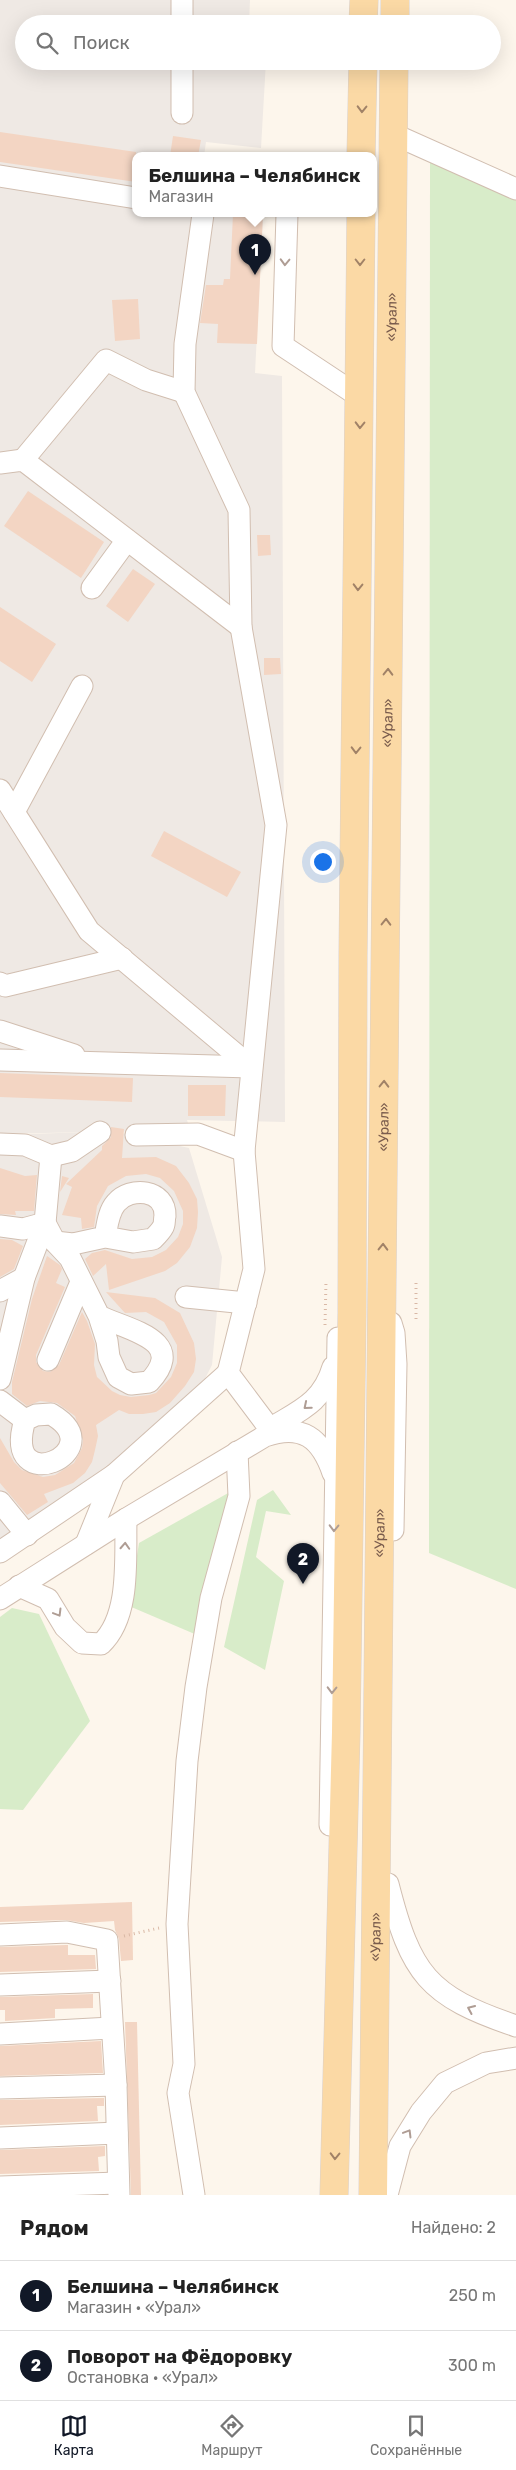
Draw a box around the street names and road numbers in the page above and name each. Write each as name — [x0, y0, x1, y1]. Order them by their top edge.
street label: «Урал» — [383, 293, 401, 342]
street label: «Урал» — [379, 699, 397, 748]
street label: «Урал» — [375, 1103, 393, 1152]
street label: «Урал» — [371, 1508, 389, 1558]
street label: «Урал» — [367, 1912, 385, 1962]

